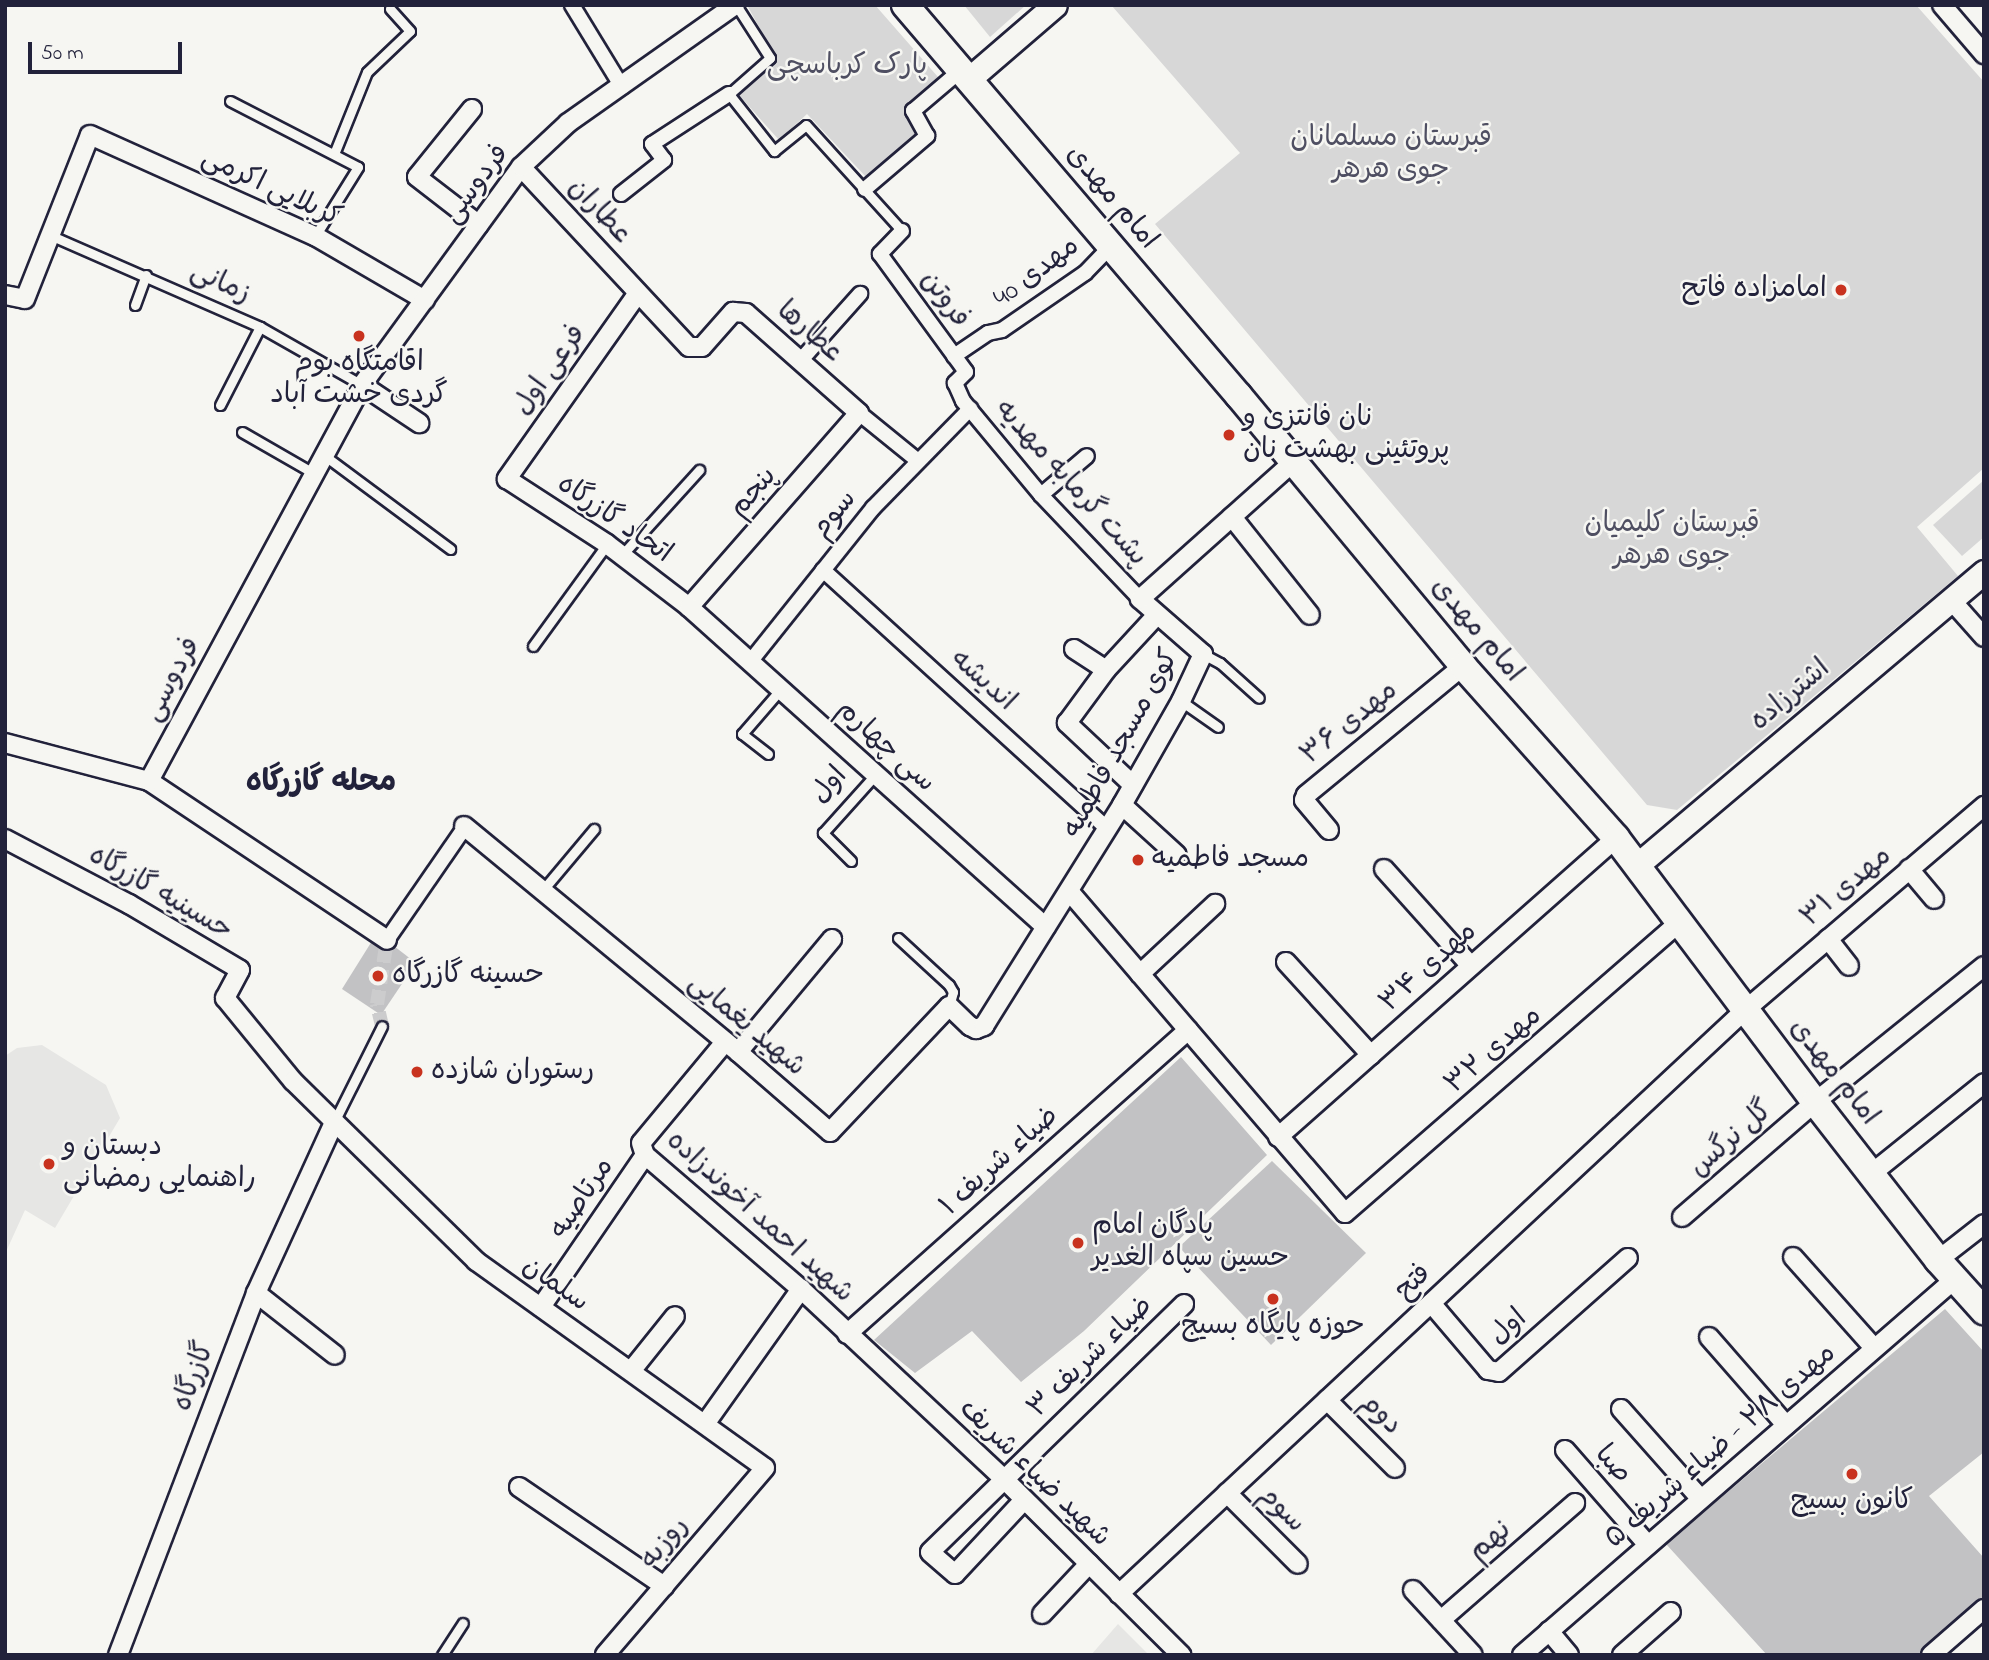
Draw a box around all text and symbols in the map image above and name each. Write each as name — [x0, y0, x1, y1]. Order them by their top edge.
scale bar — [32, 28, 186, 72]
text: 50 m — [41, 39, 84, 69]
park label: پارک کرباسچی — [767, 50, 927, 84]
park label: قبرستان مسلمانان جوی هرهر — [1290, 122, 1492, 188]
street label: فردوسی — [436, 139, 518, 231]
street label: امام مهدی — [1058, 139, 1164, 257]
street label: کربلایی اکرمی — [196, 142, 346, 236]
street label: عطاران — [560, 172, 638, 252]
street label: مهدی 40 — [988, 230, 1086, 316]
street label: زمانی — [185, 256, 255, 312]
street label: فروتن — [912, 265, 976, 335]
place label: امامزاده فاتح — [1682, 273, 1827, 307]
marker: امامزاده فاتح — [1833, 282, 1849, 298]
street label: عطارها — [769, 295, 849, 371]
street label: فرعی اول — [508, 319, 594, 423]
marker: اقامتگاه بوم گردی خشت آباد — [351, 328, 367, 344]
place label: اقامتگاه بوم گردی خشت آباد — [270, 347, 448, 413]
street label: پشت گرمابه مهدیه — [986, 394, 1154, 574]
place label: نان فانتزی و پروتئینی بهشت نان — [1243, 402, 1450, 468]
marker: نان فانتزی و پروتئینی بهشت نان — [1221, 427, 1237, 443]
street label: پنجم — [723, 461, 785, 525]
street label: اتحاد گازرگاه — [550, 468, 678, 572]
street label: سوم — [805, 484, 865, 546]
park label: قبرستان کلیمیان جوی هرهر — [1584, 508, 1760, 574]
street label: امام مهدی — [1423, 572, 1529, 690]
street label: فردوسی — [137, 632, 209, 728]
street label: اندیشه — [942, 643, 1022, 719]
street label: کوی مسجد فاطمیه — [1056, 644, 1188, 844]
street label: اشترزاده — [1744, 653, 1838, 739]
street label: مهدی ۳۶ — [1295, 675, 1405, 773]
street label: سی چهارم — [828, 694, 942, 800]
street label: اول — [805, 760, 855, 812]
district label: محله گازرگاه — [246, 765, 396, 801]
street label: حسینیه گازرگاه — [82, 839, 238, 949]
street label: مهدی ۳۱ — [1795, 840, 1899, 936]
place label: مسجد فاطمیه — [1152, 843, 1309, 877]
marker: مسجد فاطمیه — [1130, 852, 1146, 868]
street label: مهدی ۳۴ — [1374, 916, 1484, 1020]
place label: حسینه گازرگاه — [392, 959, 544, 993]
street label: شهید یغمایی — [680, 967, 812, 1085]
marker: حسینه گازرگاه — [370, 968, 386, 984]
street label: مهدی ۳۲ — [1439, 1000, 1549, 1102]
street label: امام مهدی — [1781, 1013, 1885, 1133]
place label: رستوران شازده — [431, 1055, 594, 1089]
marker: رستوران شازده — [409, 1064, 425, 1080]
street label: گل نرگس — [1683, 1095, 1781, 1185]
street label: ضیاء شریف ۱ — [934, 1100, 1066, 1224]
street label: شهید احمد آخوندزاده — [658, 1125, 860, 1311]
place label: دبستان و راهنمایی رمضانی — [63, 1131, 256, 1197]
street label: مرتاصیه — [544, 1152, 622, 1246]
marker: دبستان و راهنمایی رمضانی — [41, 1156, 57, 1172]
place label: پادگان امام حسین سپاه الغدیر — [1092, 1210, 1289, 1276]
marker: پادگان امام حسین سپاه الغدیر — [1070, 1235, 1086, 1251]
street label: سلمان — [515, 1250, 595, 1320]
street label: فتح — [1389, 1258, 1439, 1308]
street label: ضیاء شریف ۳ — [1022, 1290, 1160, 1426]
marker: حوزه پایگاه بسیج — [1265, 1291, 1281, 1307]
street label: اول — [1483, 1303, 1535, 1353]
place label: حوزه پایگاه بسیج — [1181, 1310, 1365, 1344]
street label: گازرگاه — [167, 1338, 223, 1416]
street label: مهدی ۲۸ - ضیاء شریف ۵ — [1599, 1338, 1843, 1556]
street label: دوم — [1352, 1387, 1408, 1443]
street label: شهید ضیاء شریف — [951, 1393, 1117, 1555]
street label: صبا — [1586, 1439, 1638, 1491]
marker: کانون بسیج — [1844, 1466, 1860, 1482]
street label: سوم — [1250, 1479, 1312, 1541]
place label: کانون بسیج — [1791, 1485, 1913, 1519]
street label: روزبه — [633, 1511, 697, 1577]
street label: نهم — [1463, 1514, 1519, 1570]

